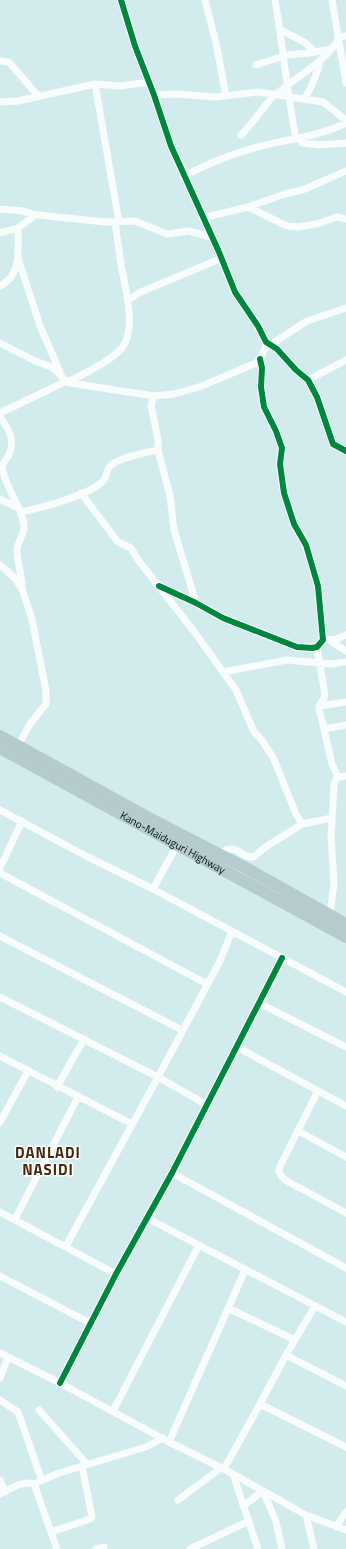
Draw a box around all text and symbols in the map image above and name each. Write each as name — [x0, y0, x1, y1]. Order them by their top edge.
street label: Kano-Maiduguri Highway — [117, 807, 229, 878]
district label: DANLADI NASIDI — [15, 1141, 81, 1181]

